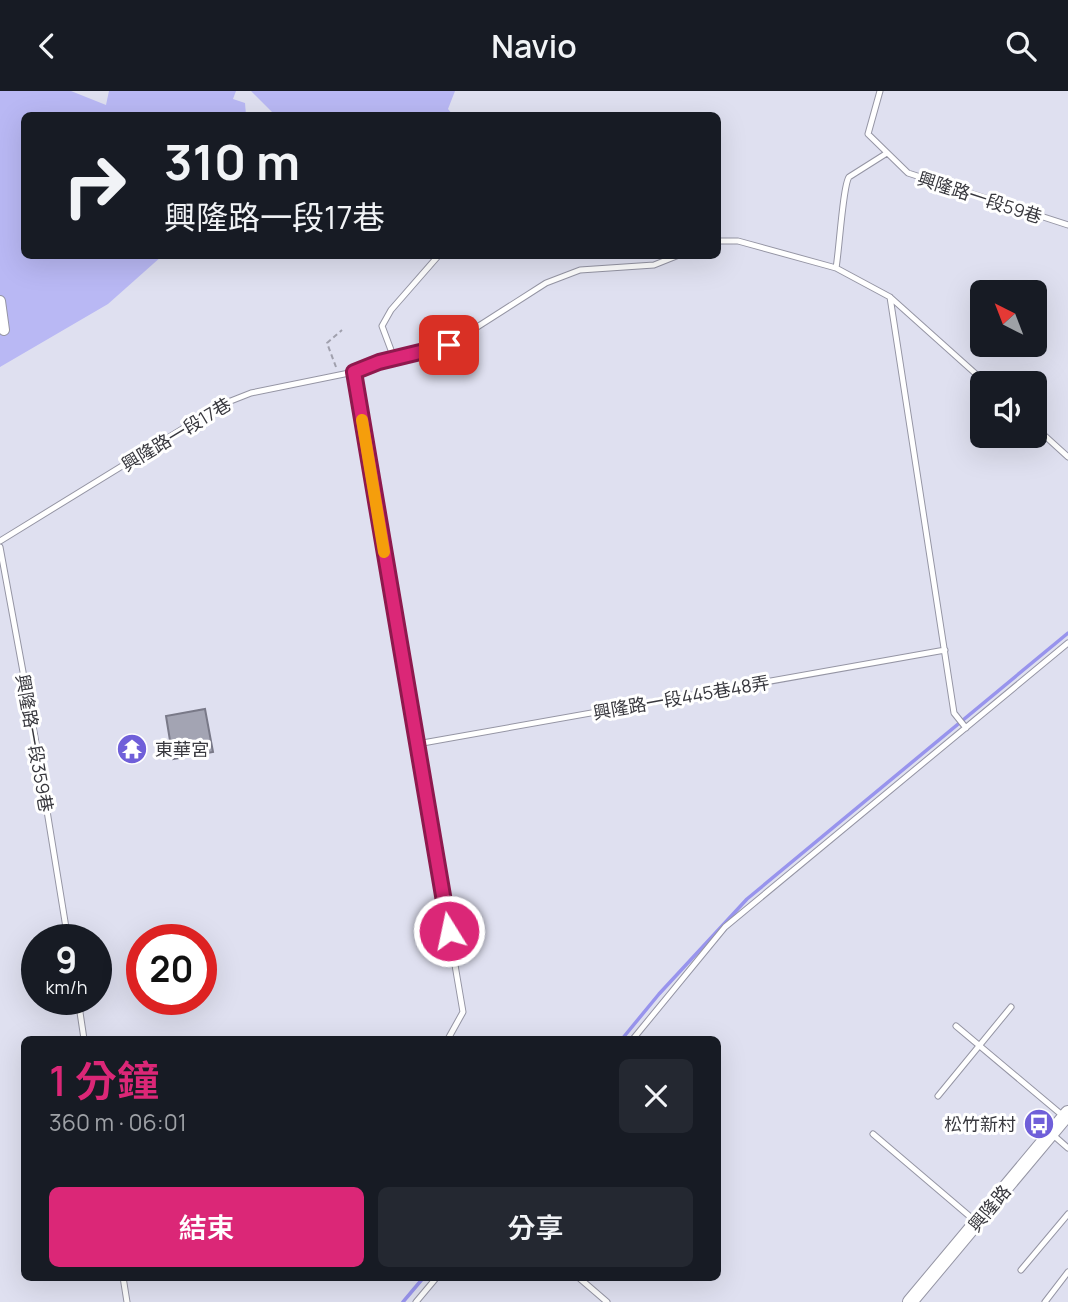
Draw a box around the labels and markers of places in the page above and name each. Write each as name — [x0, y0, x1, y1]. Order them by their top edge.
pin — [419, 315, 479, 375]
temple icon: 東華宮 — [115, 732, 149, 766]
place label: 東華宮 — [155, 737, 209, 761]
bus stop icon: 松竹新村 — [1022, 1107, 1056, 1141]
place label: 松竹新村 — [944, 1112, 1016, 1136]

